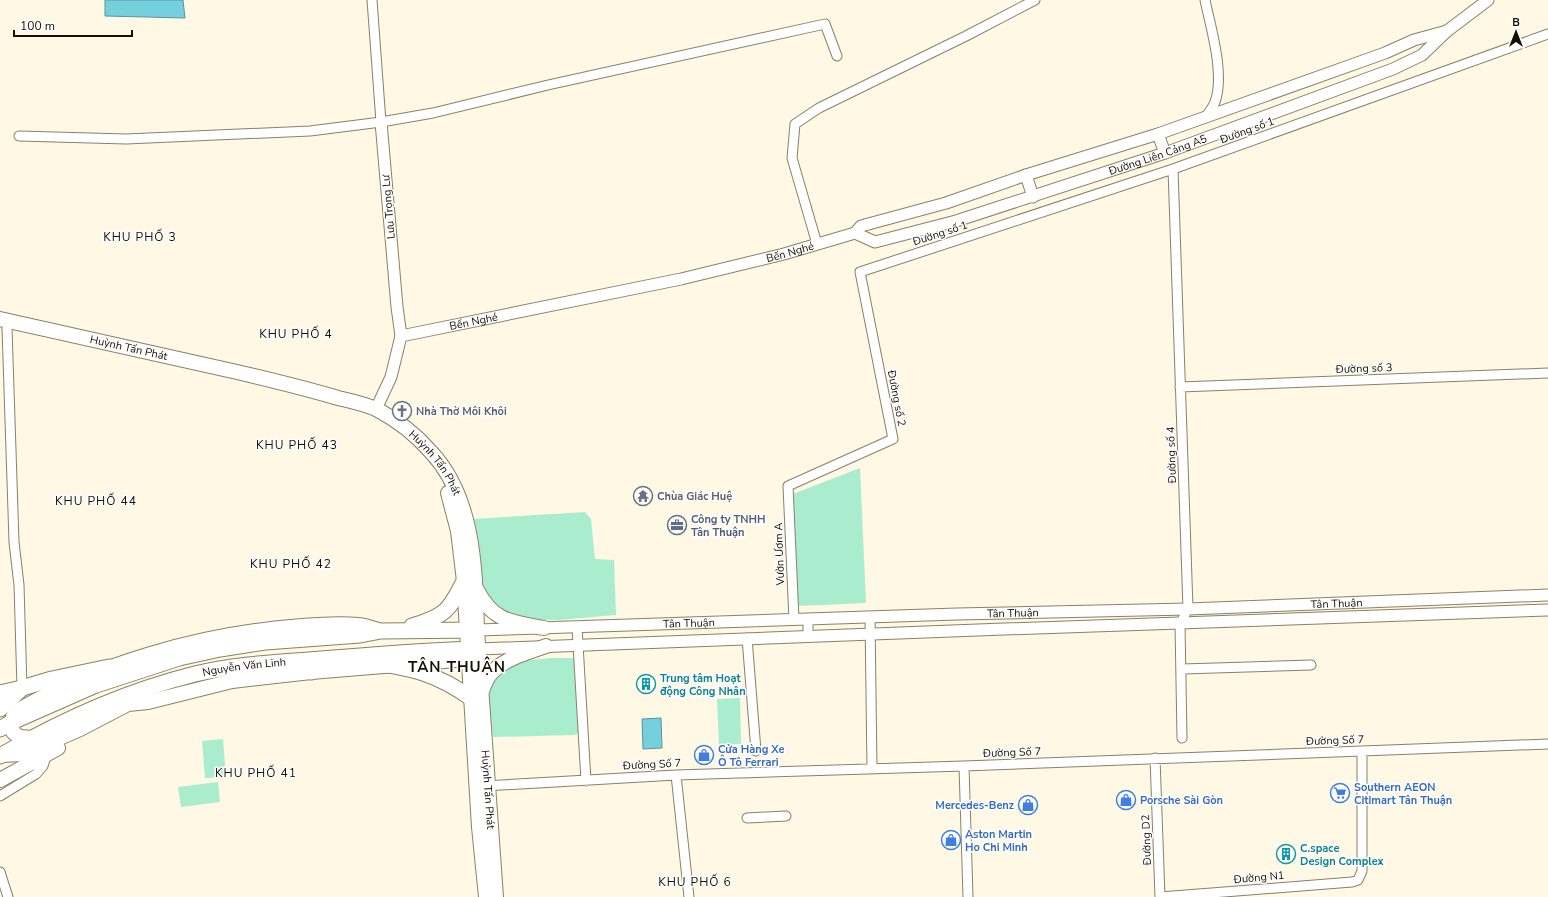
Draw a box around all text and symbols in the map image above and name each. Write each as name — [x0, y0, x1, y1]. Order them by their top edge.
scale bar — [14, 12, 132, 38]
north arrow — [1496, 12, 1536, 52]
text: B — [1512, 15, 1520, 30]
text: 100 m — [20, 18, 55, 34]
street label: Đường số 1 — [1217, 114, 1276, 148]
street label: Đường Liên Cảng A5 — [1106, 131, 1209, 179]
street label: Lưu Trọng Lư — [378, 173, 399, 240]
street label: Đường số 1 — [910, 218, 969, 250]
district label: KHU PHỐ 3 — [103, 228, 177, 245]
street label: Bến Nghé — [765, 239, 816, 266]
street label: Bến Nghé — [448, 309, 499, 334]
district label: KHU PHỐ 4 — [259, 325, 333, 342]
street label: Huỳnh Tấn Phát — [89, 332, 169, 364]
street label: Đường số 3 — [1334, 360, 1393, 377]
street label: Đường số 2 — [884, 368, 909, 427]
church icon: Nhà Thờ Môi Khôi — [391, 400, 413, 422]
place label: Nhà Thờ Môi Khôi — [416, 404, 507, 419]
street label: Đường số 4 — [1163, 426, 1180, 485]
street label: Huỳnh Tấn Phát — [405, 427, 464, 498]
district label: KHU PHỐ 43 — [256, 436, 338, 453]
temple icon: Chùa Giác Huệ — [632, 485, 654, 507]
place label: Chùa Giác Huệ — [657, 489, 732, 504]
district label: KHU PHỐ 44 — [55, 492, 137, 509]
place label: Công ty TNHH Tân Thuận — [691, 512, 766, 540]
office icon: Công ty TNHH Tân Thuận — [666, 514, 688, 536]
street label: Vườn Ươm A — [771, 522, 788, 587]
district label: KHU PHỐ 42 — [250, 555, 332, 572]
street label: Tân Thuận — [1310, 595, 1363, 612]
street label: Tân Thuận — [987, 605, 1039, 621]
street label: Tân Thuận — [663, 615, 715, 632]
street label: Nguyễn Văn Linh — [201, 655, 286, 680]
district label: TÂN THUẬN — [408, 656, 506, 677]
place label: Trung tâm Hoạt động Công Nhân — [660, 671, 746, 699]
building icon: Trung tâm Hoạt động Công Nhân — [635, 673, 657, 695]
street label: Đường Số 7 — [1305, 732, 1364, 749]
place label: Cửa Hàng Xe Ô Tô Ferrari — [718, 742, 785, 770]
shop icon: Cửa Hàng Xe Ô Tô Ferrari — [693, 744, 715, 766]
street label: Đường Số 7 — [982, 744, 1041, 761]
street label: Huỳnh Tấn Phát — [478, 750, 498, 830]
street label: Đường Số 7 — [622, 755, 682, 774]
district label: KHU PHỐ 41 — [215, 764, 297, 781]
place label: Southern AEON Citimart Tân Thuận — [1354, 780, 1452, 808]
supermarket icon: Southern AEON Citimart Tân Thuận — [1329, 782, 1351, 804]
shop icon: Porsche Sài Gòn — [1115, 789, 1137, 811]
place label: Porsche Sài Gòn — [1140, 793, 1223, 808]
shop icon: Mercedes-Benz — [1017, 794, 1039, 816]
place label: Mercedes-Benz — [935, 798, 1014, 813]
street label: Đường D2 — [1138, 814, 1155, 867]
place label: Aston Martin Ho Chi Minh — [965, 827, 1032, 855]
shop icon: Aston Martin Ho Chi Minh — [940, 829, 962, 851]
place label: C.space Design Complex — [1300, 841, 1385, 869]
building icon: C.space Design Complex — [1275, 843, 1297, 865]
street label: Đường N1 — [1232, 868, 1285, 887]
district label: KHU PHỐ 6 — [658, 873, 732, 890]

